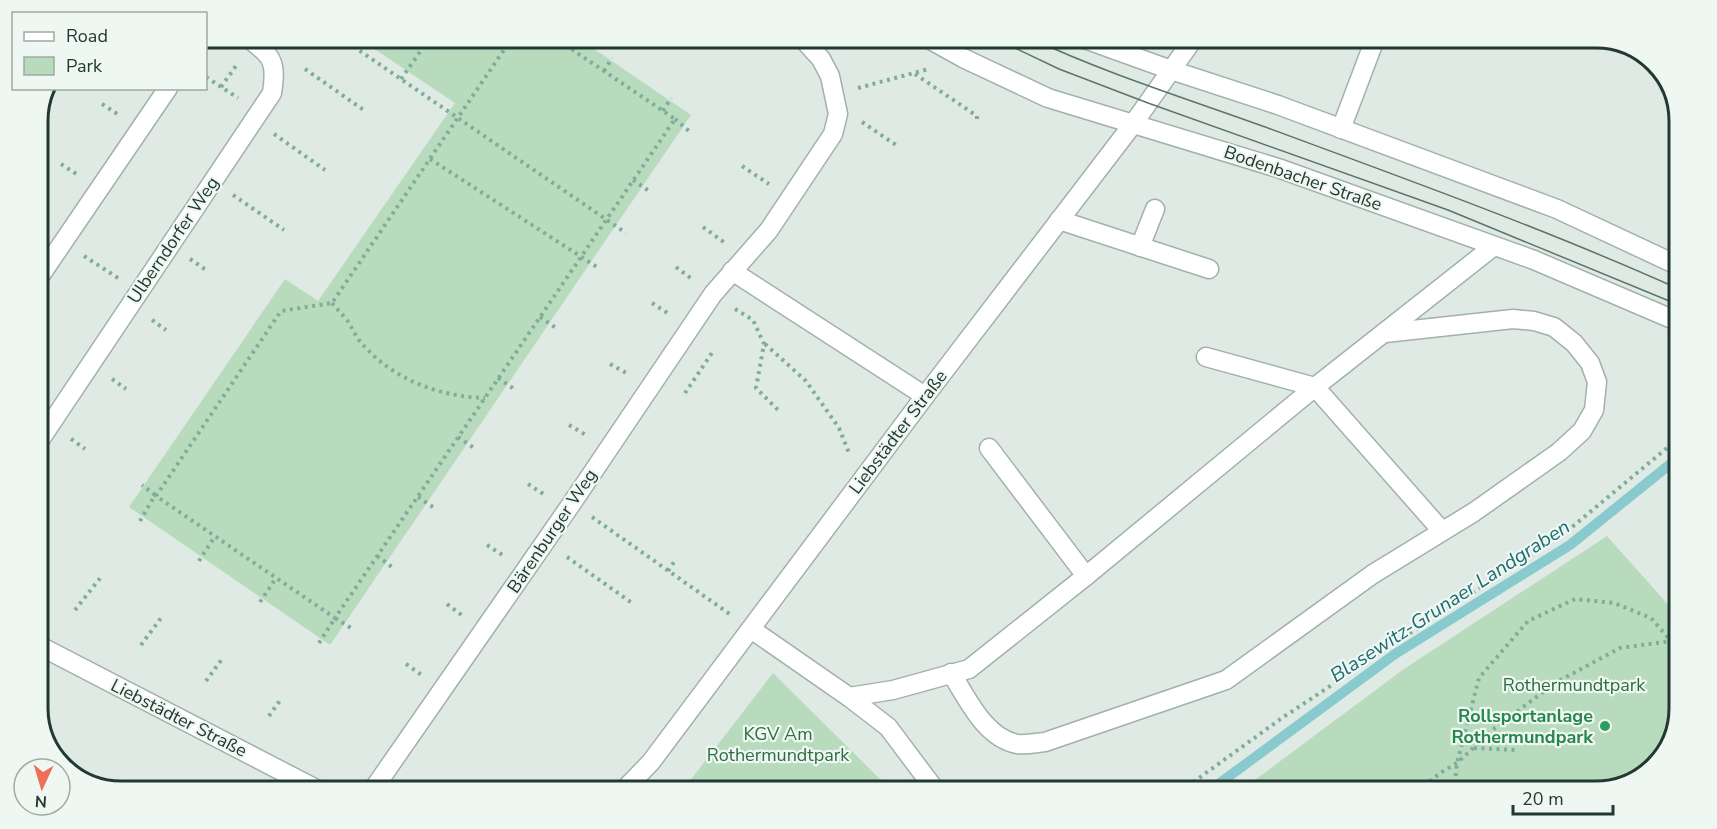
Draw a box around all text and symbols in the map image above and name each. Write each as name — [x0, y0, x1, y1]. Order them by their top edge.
legend — [12, 12, 207, 90]
text: Road — [66, 24, 108, 48]
text: Park — [66, 54, 103, 78]
street label: Bodenbacher Straße — [1221, 140, 1385, 216]
street label: Ulberndorfer Weg — [122, 172, 224, 308]
street label: Liebstädter Straße — [843, 365, 953, 499]
street label: Bärenburger Weg — [502, 464, 602, 598]
water label: Blasewitz‐Grunaer Landgraben — [1325, 513, 1575, 689]
street label: Liebstädter Straße — [107, 673, 251, 763]
park label: Rothermundtpark — [1503, 673, 1646, 697]
place label: Rollsportanlage Rothermundpark — [1451, 704, 1593, 749]
marker: Rollsportanlage Rothermundpark — [1598, 719, 1612, 733]
park label: KGV Am Rothermundtpark — [707, 722, 850, 767]
north arrow — [12, 757, 72, 817]
scale bar — [1513, 778, 1614, 816]
text: 20 m — [1522, 787, 1564, 811]
text: N — [34, 790, 48, 812]

